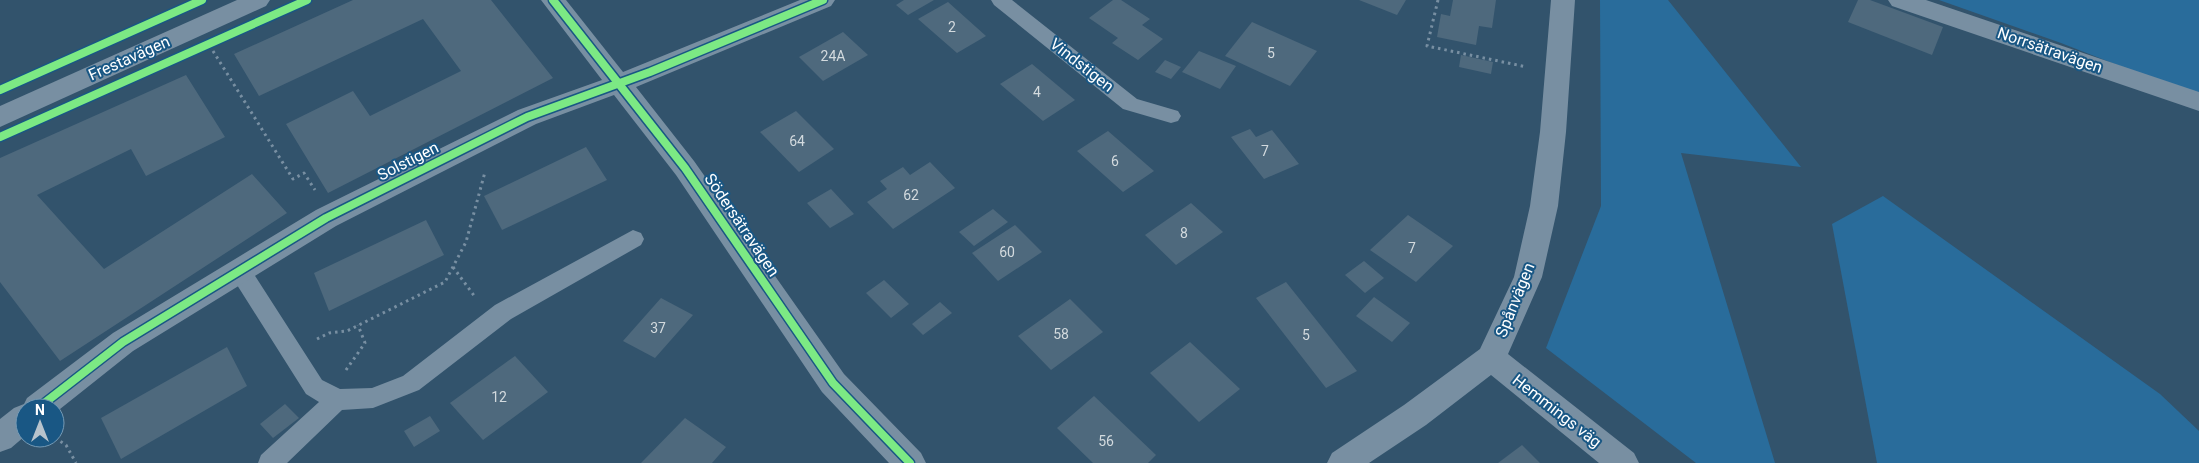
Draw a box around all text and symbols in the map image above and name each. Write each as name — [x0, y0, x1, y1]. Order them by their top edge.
house number: 2 — [948, 19, 956, 35]
street label: Norrsätravägen — [1995, 23, 2105, 77]
street label: Frestavägen — [85, 32, 173, 84]
street label: Vindstigen — [1046, 34, 1118, 96]
house number: 5 — [1267, 45, 1275, 61]
house number: 24A — [821, 48, 845, 64]
house number: 4 — [1033, 84, 1041, 100]
house number: 64 — [789, 133, 805, 149]
street label: Solstigen — [374, 138, 442, 184]
house number: 7 — [1261, 143, 1269, 159]
house number: 6 — [1111, 153, 1119, 169]
street label: Södersätravägen — [701, 170, 783, 280]
house number: 62 — [903, 187, 919, 203]
house number: 8 — [1180, 225, 1188, 241]
house number: 7 — [1408, 240, 1416, 256]
house number: 60 — [999, 244, 1015, 260]
street label: Spånvägen — [1491, 260, 1539, 340]
house number: 37 — [650, 320, 666, 336]
house number: 58 — [1053, 326, 1069, 342]
house number: 5 — [1302, 327, 1310, 343]
street label: Hemmings väg — [1509, 371, 1605, 451]
house number: 12 — [491, 389, 507, 405]
north arrow — [15, 398, 65, 448]
text: N — [35, 402, 45, 418]
house number: 56 — [1098, 433, 1114, 449]

